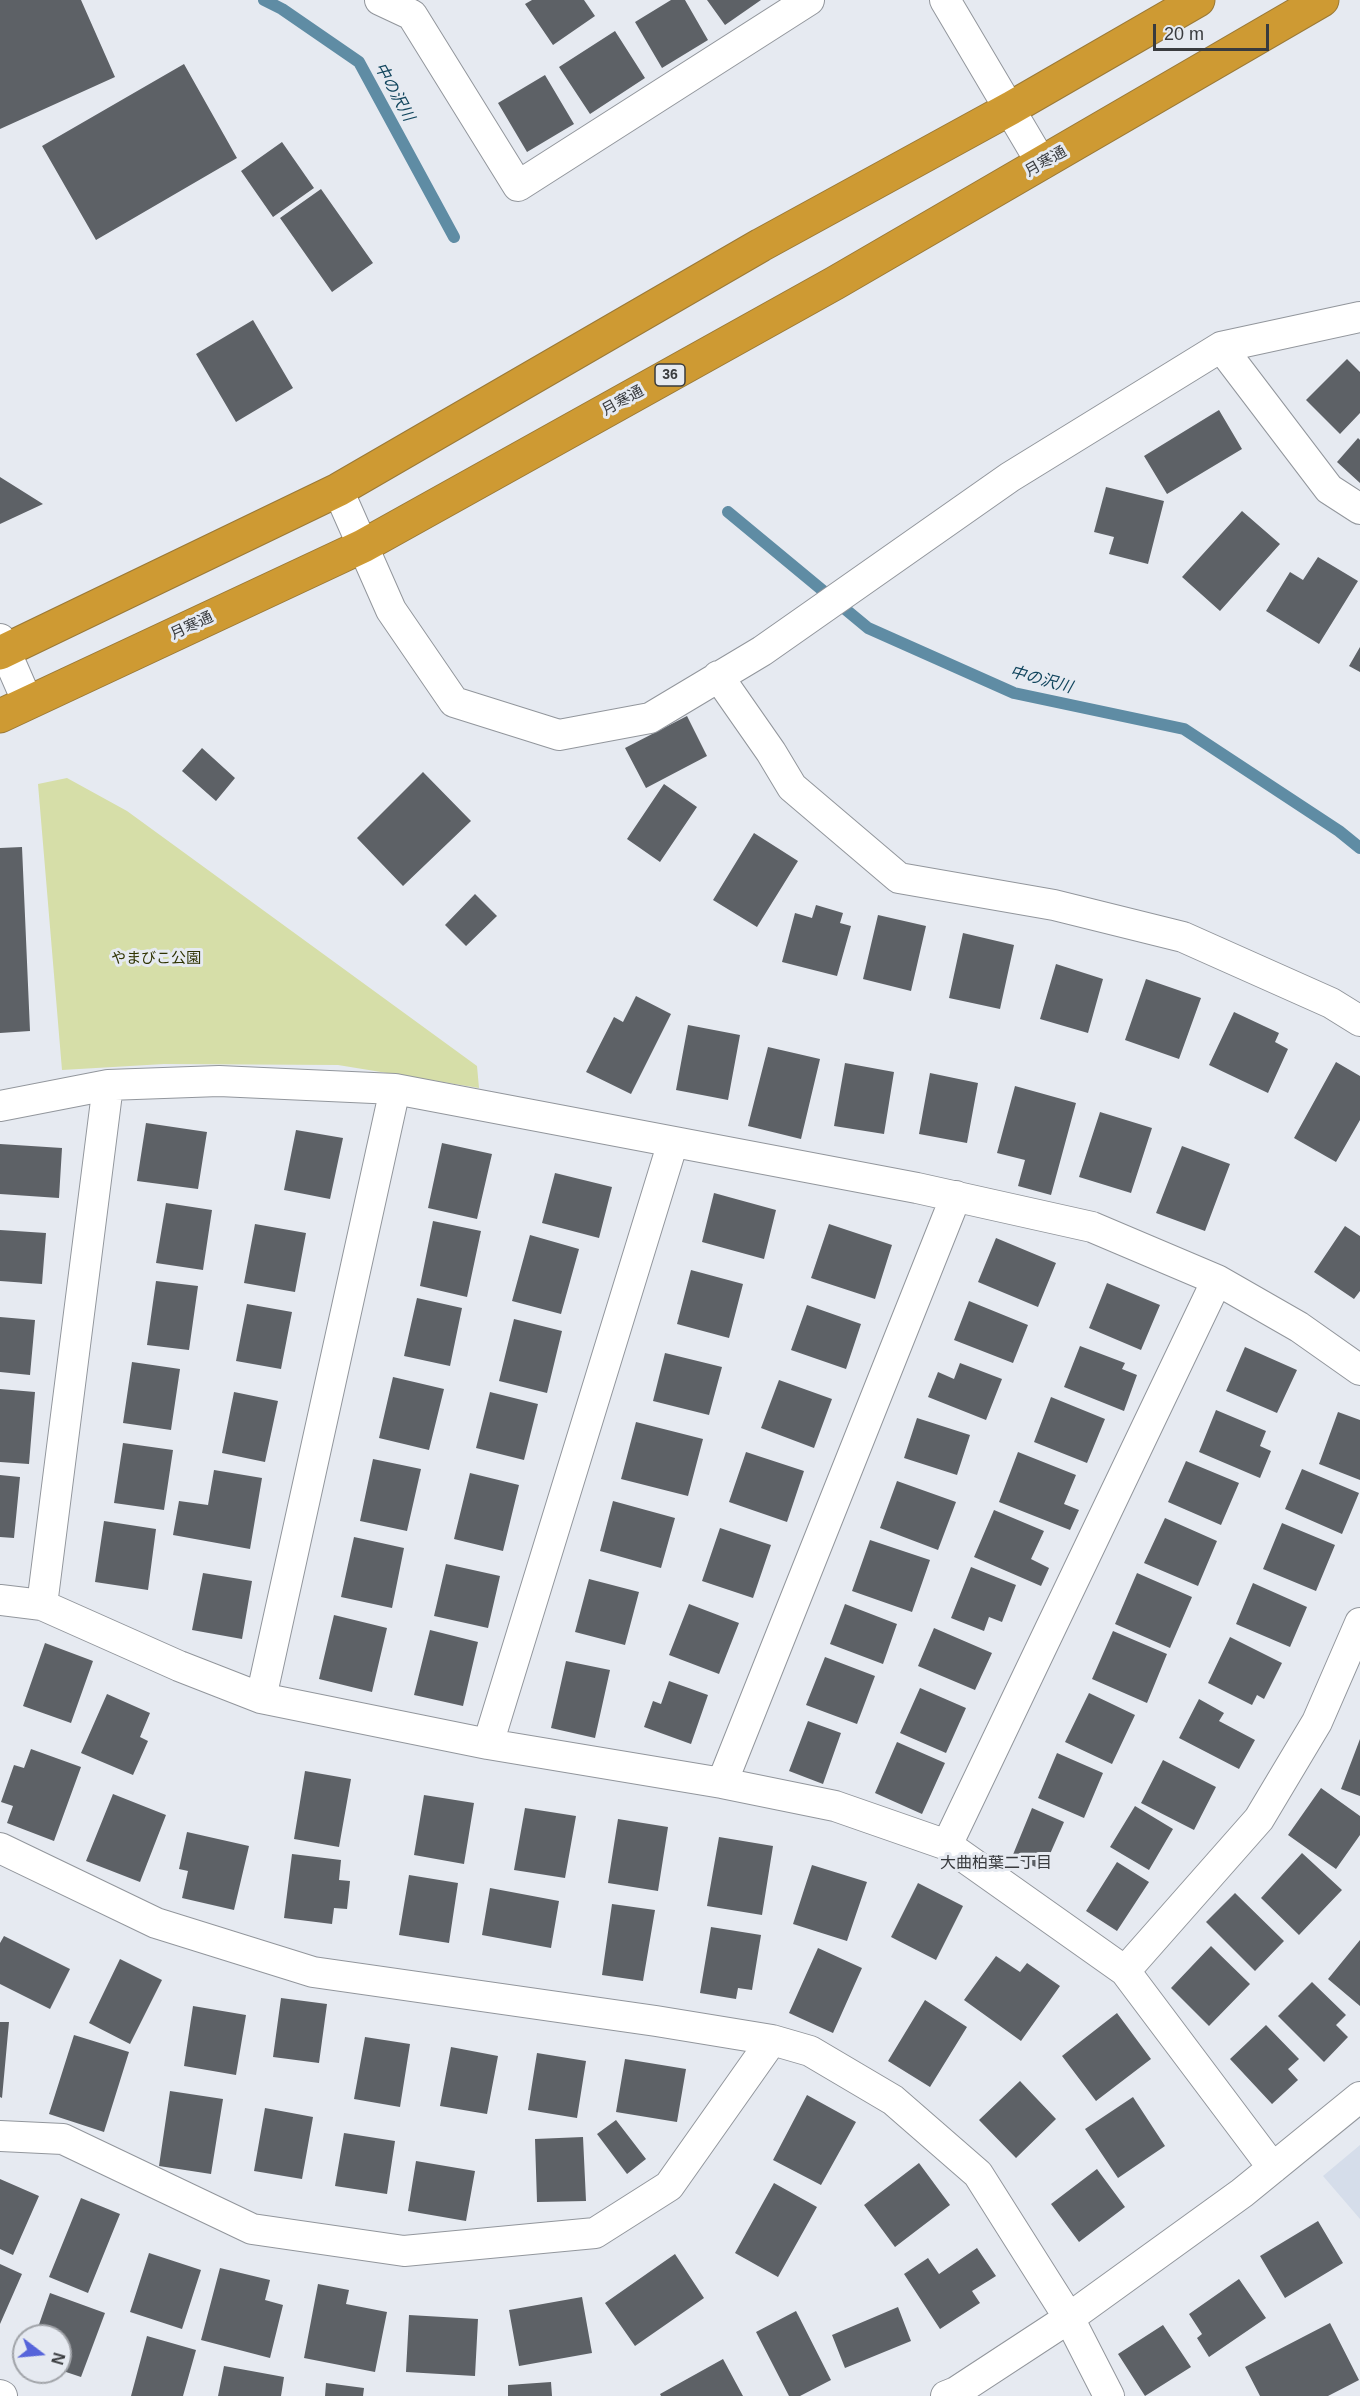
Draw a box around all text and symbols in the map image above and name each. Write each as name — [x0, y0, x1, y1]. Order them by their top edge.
scale bar — [1156, 12, 1272, 50]
text: 20 m — [1164, 24, 1204, 44]
water label: 中の沢川 — [370, 59, 418, 125]
street label: 月寒通 — [1022, 143, 1070, 181]
road number: 36 — [655, 364, 685, 386]
street label: 月寒通 — [599, 382, 647, 420]
street label: 月寒通 — [168, 608, 216, 644]
water label: 中の沢川 — [1008, 662, 1074, 698]
park label: やまびこ公園 — [111, 950, 201, 968]
district label: 大曲柏葉二丁目 — [940, 1854, 1052, 1874]
north arrow — [12, 2324, 72, 2384]
text: N — [48, 2351, 68, 2366]

